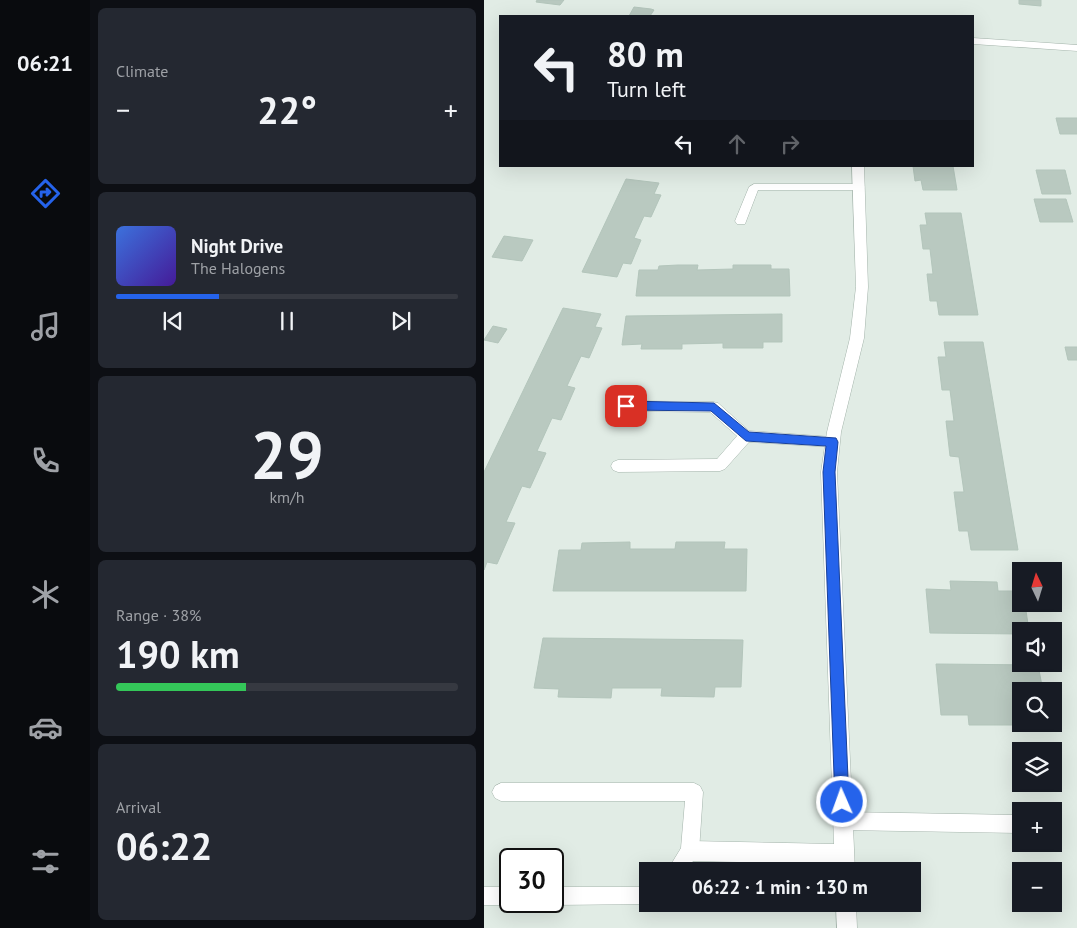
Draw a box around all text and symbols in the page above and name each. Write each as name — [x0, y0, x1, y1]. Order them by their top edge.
text: 80 m — [607, 31, 684, 77]
icon: left — [524, 35, 589, 100]
text: 06:21 — [17, 49, 73, 77]
text: Climate — [116, 61, 168, 81]
text: Turn left — [607, 75, 686, 103]
text: 22° — [257, 85, 317, 134]
text: − — [116, 91, 130, 128]
text: + — [444, 91, 458, 128]
icon: left — [670, 130, 698, 158]
icon: ahead — [723, 130, 751, 158]
icon: right — [776, 130, 804, 158]
icon: directions — [28, 176, 63, 211]
text: Night Drive — [191, 234, 283, 258]
text: The Halogens — [191, 258, 285, 278]
icon: previous — [159, 307, 187, 335]
icon: pause — [273, 307, 301, 335]
icon: next — [387, 307, 415, 335]
icon: music — [28, 309, 63, 344]
pin — [605, 385, 647, 427]
icon: arrive — [612, 392, 640, 420]
text: 29 — [250, 412, 324, 496]
icon: phone — [28, 443, 63, 478]
text: km/h — [269, 487, 305, 507]
north arrow — [1012, 562, 1062, 612]
map controls — [1012, 562, 1062, 912]
icon: climate — [28, 577, 63, 612]
text: Range · 38% — [116, 605, 201, 625]
button: sound — [1012, 622, 1062, 672]
text: 190 km — [116, 629, 240, 678]
button: search — [1012, 682, 1062, 732]
icon: car — [28, 710, 63, 745]
button: layers — [1012, 742, 1062, 792]
position arrow — [815, 775, 867, 827]
text: Arrival — [116, 797, 161, 817]
button: + — [1012, 802, 1062, 852]
text: 06:22 — [116, 821, 212, 870]
icon: filters — [28, 844, 63, 879]
speed limit sign: 30 — [499, 848, 564, 913]
button: − — [1012, 862, 1062, 912]
text: 06:22 · 1 min · 130 m — [692, 875, 868, 899]

